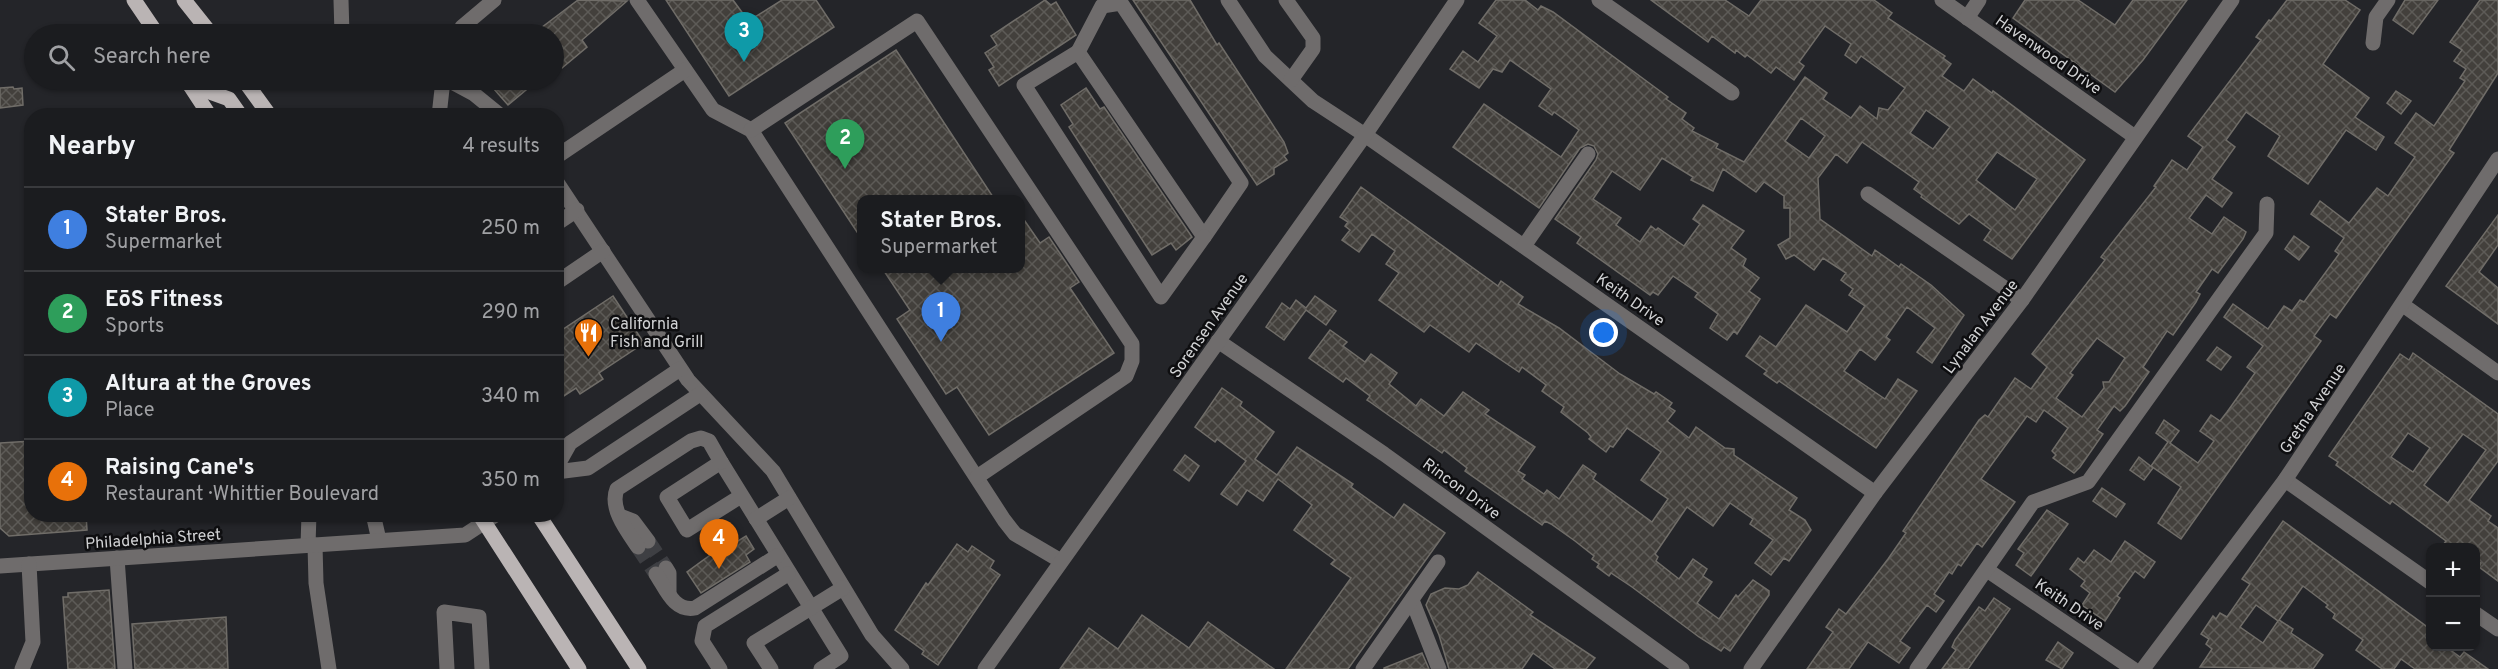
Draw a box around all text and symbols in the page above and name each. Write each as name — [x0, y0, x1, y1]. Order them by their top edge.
street label: Havenwood Drive — [1991, 12, 2105, 100]
pin: 3 — [724, 13, 764, 62]
search box — [24, 24, 564, 90]
icon: search — [45, 41, 78, 74]
text: Search here — [93, 44, 211, 71]
pin: 2 — [826, 120, 864, 169]
text: Nearby — [48, 131, 136, 164]
text: 4 results — [463, 134, 540, 160]
popup — [857, 195, 1025, 273]
text: Stater Bros. — [105, 203, 226, 230]
text: Stater Bros. — [880, 208, 1002, 235]
text: 1 — [64, 216, 72, 242]
text: 250 m — [481, 216, 540, 242]
text: Supermarket — [105, 230, 222, 256]
text: Supermarket — [880, 235, 998, 261]
street label: Sorensen Avenue — [1166, 270, 1253, 382]
street label: Keith Drive — [1592, 270, 1668, 332]
street label: Lynalan Avenue — [1940, 276, 2024, 378]
text: EōS Fitness — [105, 287, 223, 314]
pin: 1 — [922, 292, 960, 342]
text: 2 — [61, 300, 74, 326]
text: 290 m — [482, 300, 540, 326]
text: Sports — [105, 314, 165, 340]
place label: California Fish and Grill — [610, 315, 704, 353]
restaurant icon: California Fish and Grill — [573, 316, 605, 358]
your location — [1589, 318, 1618, 347]
street label: Gretna Avenue — [2276, 360, 2351, 458]
text: Altura at the Groves — [105, 371, 312, 398]
text: 3 — [62, 384, 74, 410]
text: 340 m — [481, 384, 540, 410]
text: Place — [105, 398, 155, 424]
text: Raising Cane's — [105, 455, 255, 482]
street label: Rincon Drive — [1418, 455, 1504, 525]
text: 4 — [61, 468, 74, 494]
text: 350 m — [481, 468, 540, 494]
text: Restaurant · Whittier Boulevard — [105, 482, 379, 508]
pin: 4 — [700, 520, 738, 569]
street label: Philadelphia Street — [85, 525, 222, 555]
map controls — [2426, 543, 2480, 651]
button: + — [2426, 543, 2480, 597]
street label: Keith Drive — [2030, 575, 2107, 636]
button: − — [2426, 597, 2480, 651]

